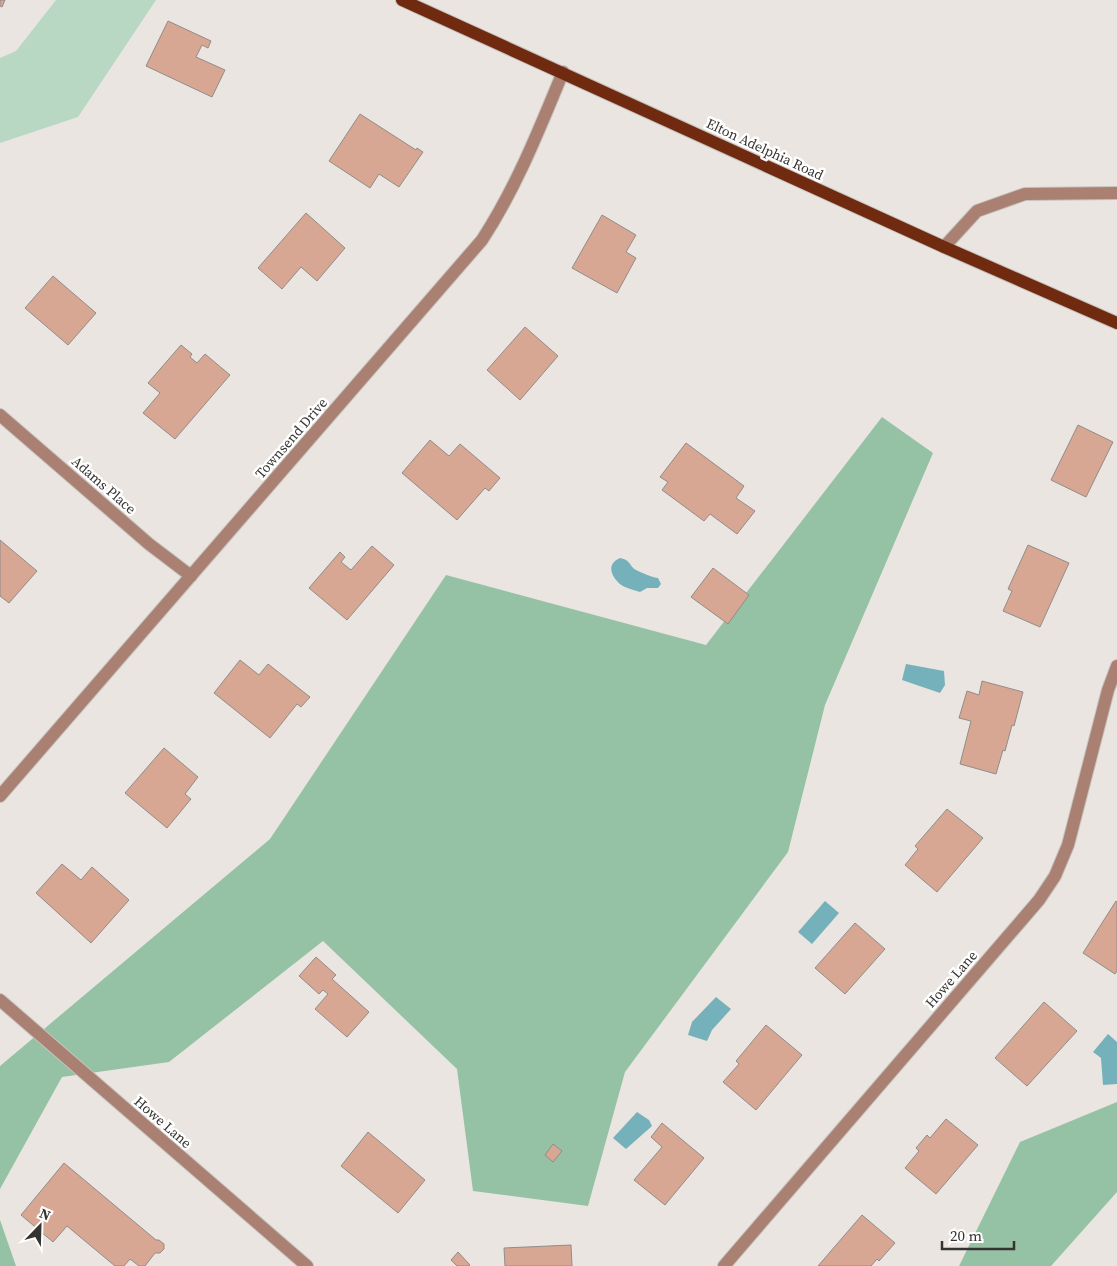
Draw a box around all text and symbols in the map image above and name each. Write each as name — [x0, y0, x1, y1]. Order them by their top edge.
street label: Elton Adelphia Road — [703, 113, 827, 185]
street label: Townsend Drive — [250, 393, 332, 483]
street label: Adams Place — [68, 451, 140, 519]
street label: Howe Lane — [920, 946, 982, 1012]
street label: Howe Lane — [130, 1091, 196, 1153]
north arrow — [15, 1201, 65, 1251]
text: N — [36, 1203, 54, 1225]
scale bar — [942, 1218, 1014, 1250]
text: 20 m — [950, 1225, 982, 1246]

